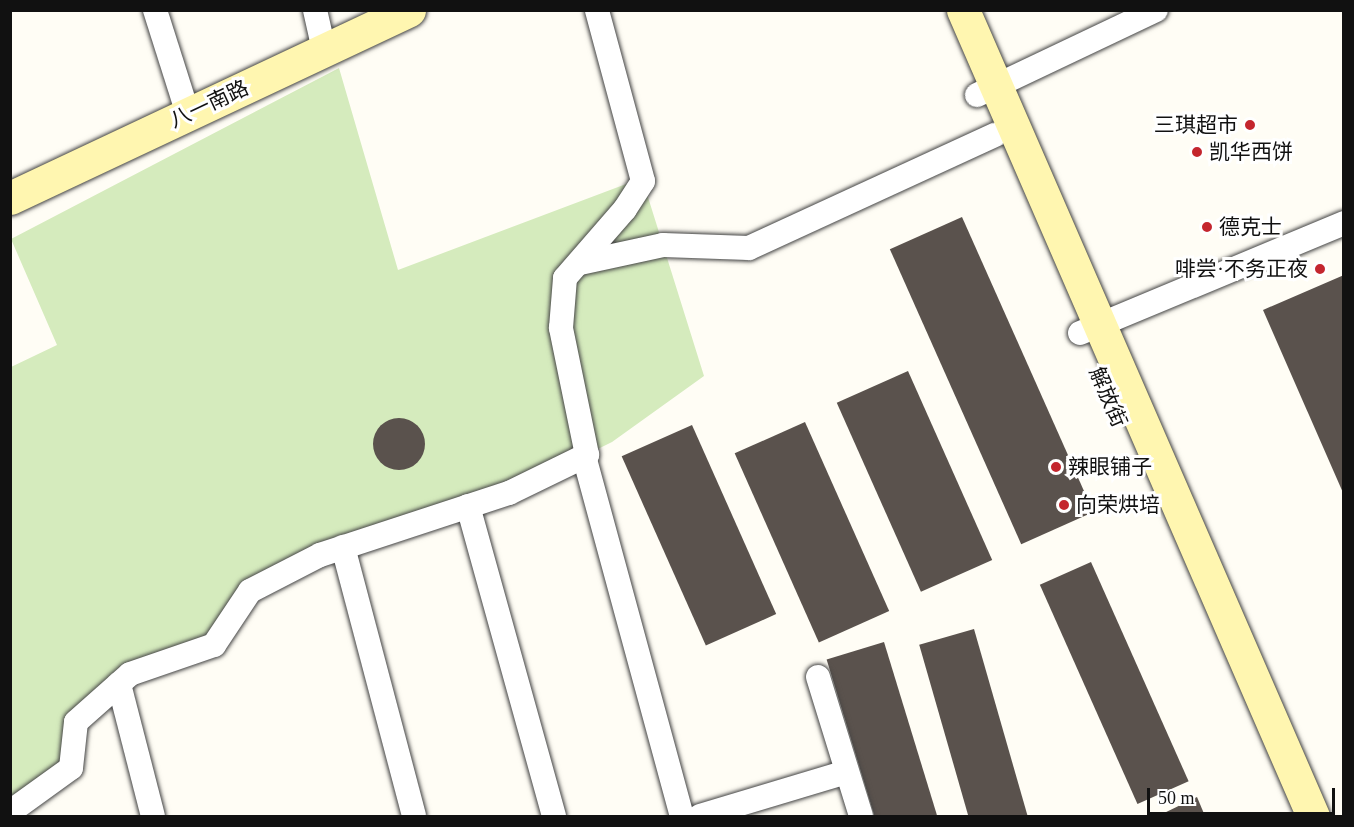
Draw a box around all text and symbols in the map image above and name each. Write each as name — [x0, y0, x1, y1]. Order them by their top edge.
street label: 八一南路 — [166, 75, 252, 133]
place label: 三琪超市 — [1154, 112, 1238, 138]
marker: 三琪超市 — [1243, 118, 1257, 132]
place label: 凯华西饼 — [1209, 139, 1293, 165]
marker: 凯华西饼 — [1190, 145, 1204, 159]
place label: 德克士 — [1219, 214, 1282, 240]
marker: 德克士 — [1200, 220, 1214, 234]
place label: 啡尝·不务正夜 — [1175, 256, 1308, 282]
marker: 啡尝·不务正夜 — [1313, 262, 1327, 276]
street label: 解放街 — [1084, 363, 1132, 431]
place label: 辣眼铺子 — [1068, 454, 1152, 480]
marker: 辣眼铺子 — [1049, 460, 1063, 474]
place label: 向荣烘培 — [1076, 492, 1160, 518]
marker: 向荣烘培 — [1057, 498, 1071, 512]
scale bar — [1150, 776, 1338, 814]
text: 50 m — [1158, 788, 1195, 808]

